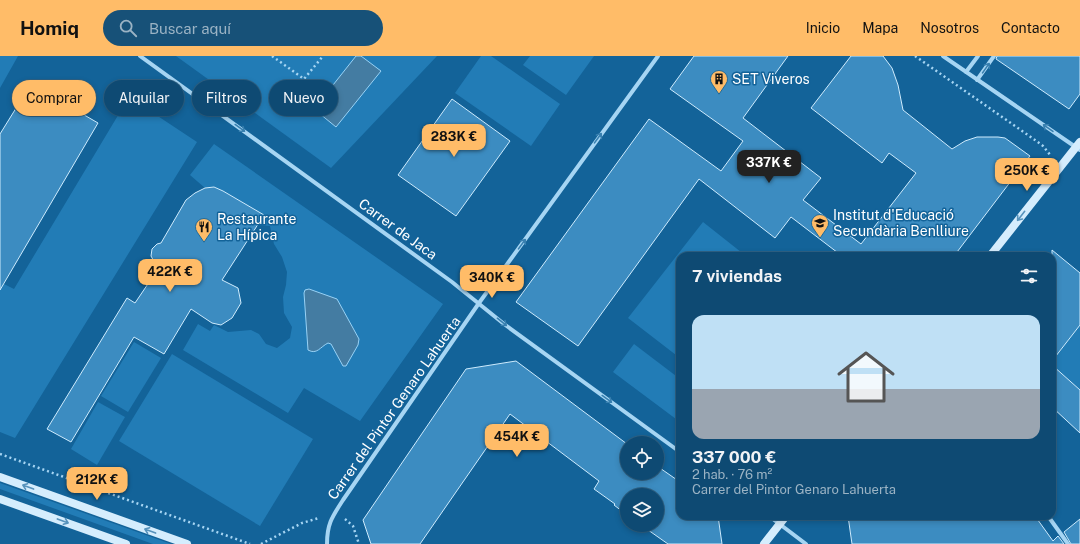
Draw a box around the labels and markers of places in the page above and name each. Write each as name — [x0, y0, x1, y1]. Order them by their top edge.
building icon: SET Viveros — [709, 69, 729, 94]
place label: SET Viveros — [732, 71, 810, 87]
pin: 283K € — [421, 124, 487, 158]
pin: 337K € — [736, 150, 802, 184]
pin: 250K € — [994, 158, 1060, 192]
place label: Institut d'Educació Secundària Benlliure — [833, 207, 969, 239]
place label: Restaurante La Hípica — [217, 211, 296, 243]
school or university icon: Institut d'Educació Secundària Benlliure — [810, 213, 830, 238]
restaurant icon: Restaurante La Hípica — [194, 217, 214, 242]
pin: 422K € — [137, 259, 203, 293]
pin: 340K € — [459, 265, 525, 299]
pin: 454K € — [484, 424, 550, 458]
pin: 212K € — [64, 467, 130, 501]

